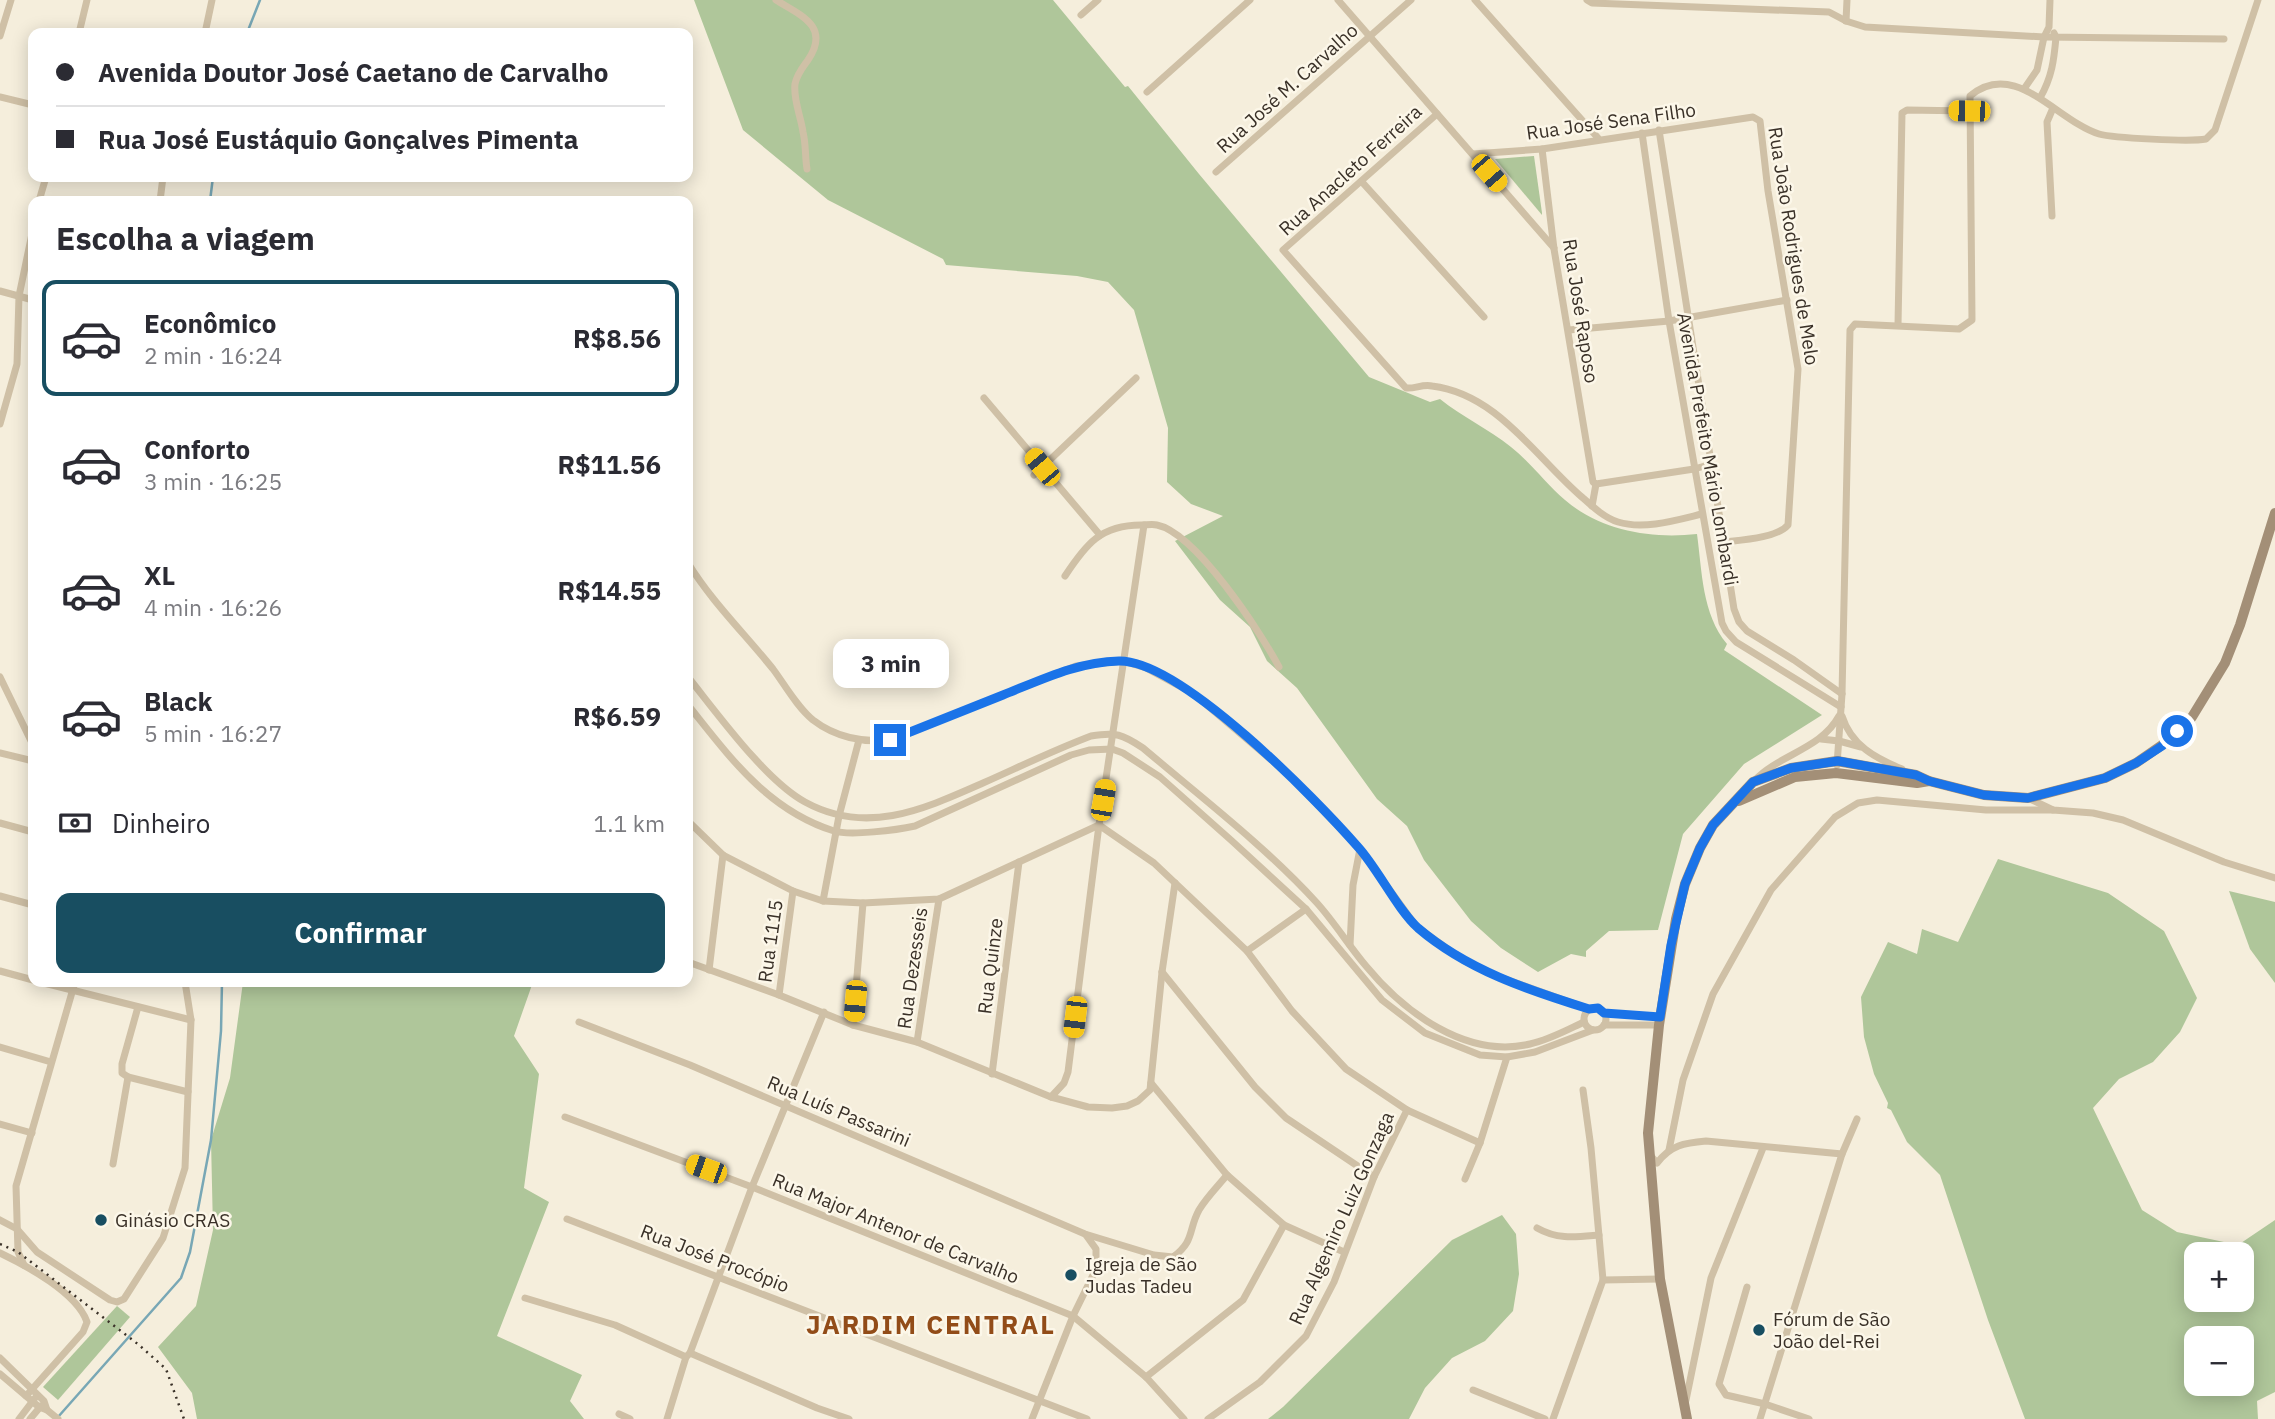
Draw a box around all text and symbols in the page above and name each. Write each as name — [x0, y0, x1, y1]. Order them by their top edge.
street label: Rua José M. Carvalho — [1211, 18, 1363, 158]
text: Avenida Doutor José Caetano de Carvalho — [98, 55, 609, 89]
street label: Rua José Sena Filho — [1525, 97, 1697, 145]
street label: Rua Anacleto Ferreira — [1274, 99, 1426, 241]
car — [1948, 100, 1991, 122]
text: Rua José Eustáquio Gonçalves Pimenta — [98, 122, 579, 156]
street label: Rua João Rodrigues de Melo — [1763, 125, 1825, 367]
car — [1468, 150, 1511, 196]
text: Escolha a viagem — [56, 217, 315, 259]
street label: Rua José Raposo — [1558, 237, 1604, 385]
text: Econômico — [144, 306, 276, 340]
icon: car — [60, 307, 123, 370]
street label: Avenida Prefeito Mário Lombardi — [1672, 311, 1744, 587]
text: R$8.56 — [573, 321, 661, 355]
text: 2 min · 16:24 — [144, 340, 282, 370]
text: Conforto — [144, 432, 250, 466]
icon: car — [60, 433, 123, 496]
car — [1021, 444, 1064, 490]
text: R$11.56 — [557, 447, 661, 481]
text: 3 min · 16:25 — [144, 466, 282, 496]
text: XL — [144, 558, 175, 592]
icon: car — [60, 559, 123, 622]
text: R$14.55 — [557, 573, 661, 607]
text: 4 min · 16:26 — [144, 592, 282, 622]
callout: 3 min — [832, 638, 948, 688]
text: 3 min — [861, 648, 921, 678]
text: Black — [144, 684, 212, 718]
icon: car — [60, 685, 123, 748]
text: R$6.59 — [573, 699, 661, 733]
route start — [2161, 715, 2193, 747]
text: 5 min · 16:27 — [144, 718, 282, 748]
route end — [874, 724, 906, 756]
car — [1090, 777, 1117, 823]
icon: cash — [56, 804, 94, 842]
text: Dinheiro — [112, 806, 210, 840]
text: 1.1 km — [594, 808, 665, 838]
button: Confirmar — [56, 893, 665, 973]
street label: Rua 1115 — [752, 898, 788, 984]
street label: Rua Dezesseis — [892, 906, 932, 1030]
street label: Rua Quinze — [972, 917, 1008, 1015]
car — [843, 979, 868, 1023]
car — [1063, 995, 1088, 1039]
street label: Rua Luís Passarini — [764, 1070, 914, 1152]
street label: Rua Algemiro Luiz Gonzaga — [1283, 1108, 1399, 1328]
car — [683, 1152, 730, 1186]
street label: Rua Major Antenor de Carvalho — [769, 1167, 1023, 1289]
place label: Ginásio CRAS — [115, 1208, 230, 1232]
marker: Ginásio CRAS — [93, 1212, 109, 1228]
street label: Rua José Procópio — [637, 1219, 793, 1297]
map controls — [2184, 1242, 2254, 1396]
button: + — [2184, 1242, 2254, 1312]
place label: Igreja de São Judas Tadeu — [1085, 1252, 1197, 1298]
marker: Igreja de São Judas Tadeu — [1063, 1267, 1079, 1283]
district label: JARDIM CENTRAL — [806, 1307, 1056, 1341]
place label: Fórum de São João del-Rei — [1773, 1307, 1890, 1353]
marker: Fórum de São João del-Rei — [1751, 1322, 1767, 1338]
button: − — [2184, 1326, 2254, 1396]

